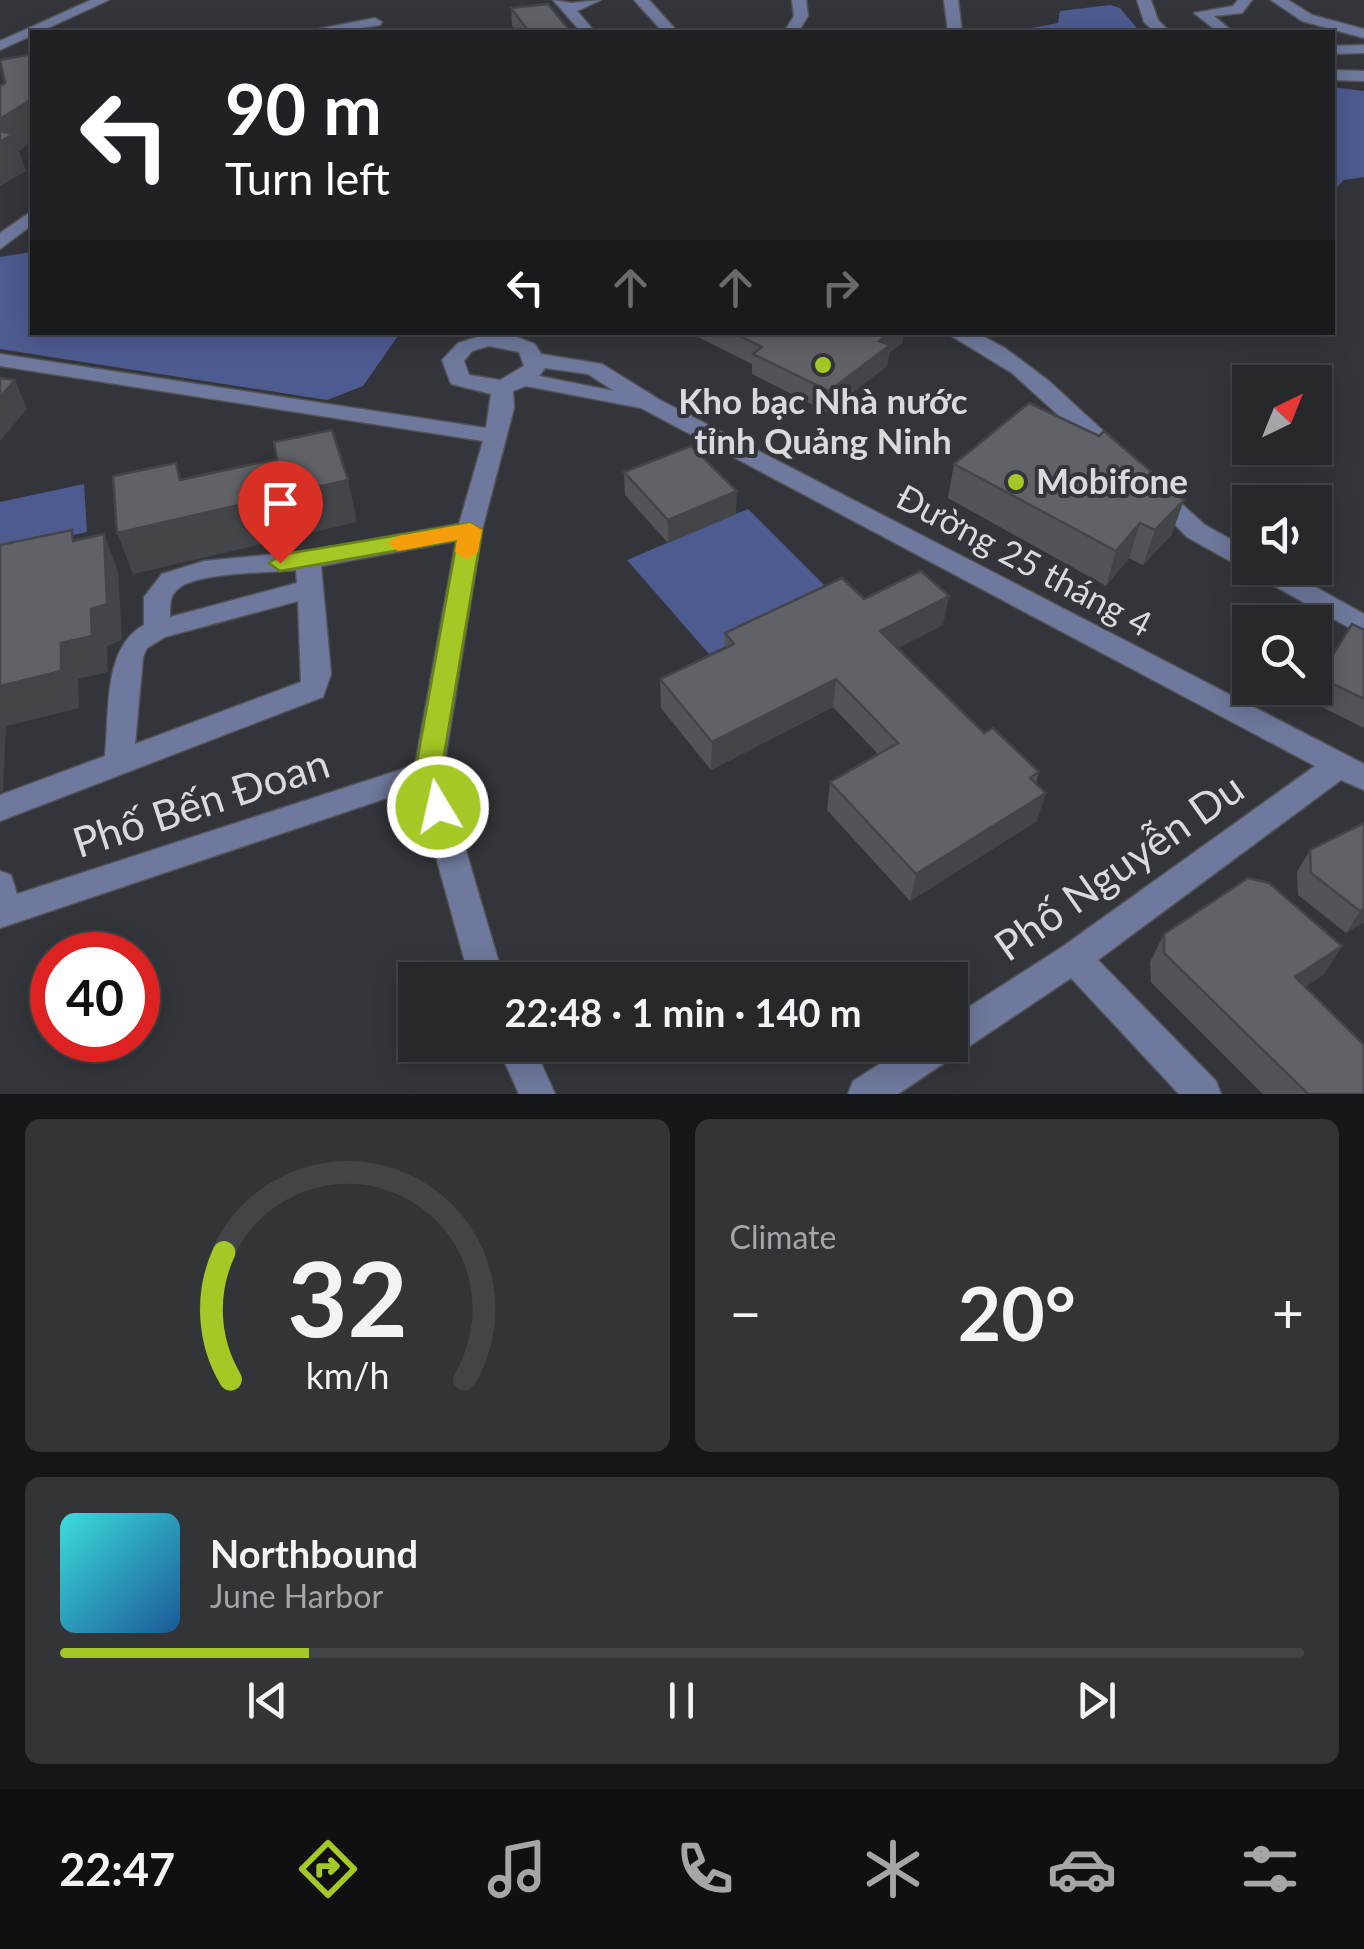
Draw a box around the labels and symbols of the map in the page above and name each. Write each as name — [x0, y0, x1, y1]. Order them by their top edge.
marker: Kho bạc Nhà nước tỉnh Quảng Ninh — [812, 354, 834, 376]
north arrow — [1232, 365, 1332, 465]
place label: Kho bạc Nhà nước tỉnh Quảng Ninh — [678, 379, 968, 461]
place label: Mobifone — [1036, 459, 1188, 501]
pin — [238, 461, 323, 564]
marker: Mobifone — [1005, 471, 1027, 493]
street label: Đường 25 tháng 4 — [890, 474, 1160, 644]
street label: Phố Bến Đoan — [66, 737, 335, 867]
position arrow — [386, 755, 490, 859]
street label: Phố Nguyễn Du — [984, 762, 1252, 970]
speed limit sign: 40 — [30, 932, 160, 1062]

